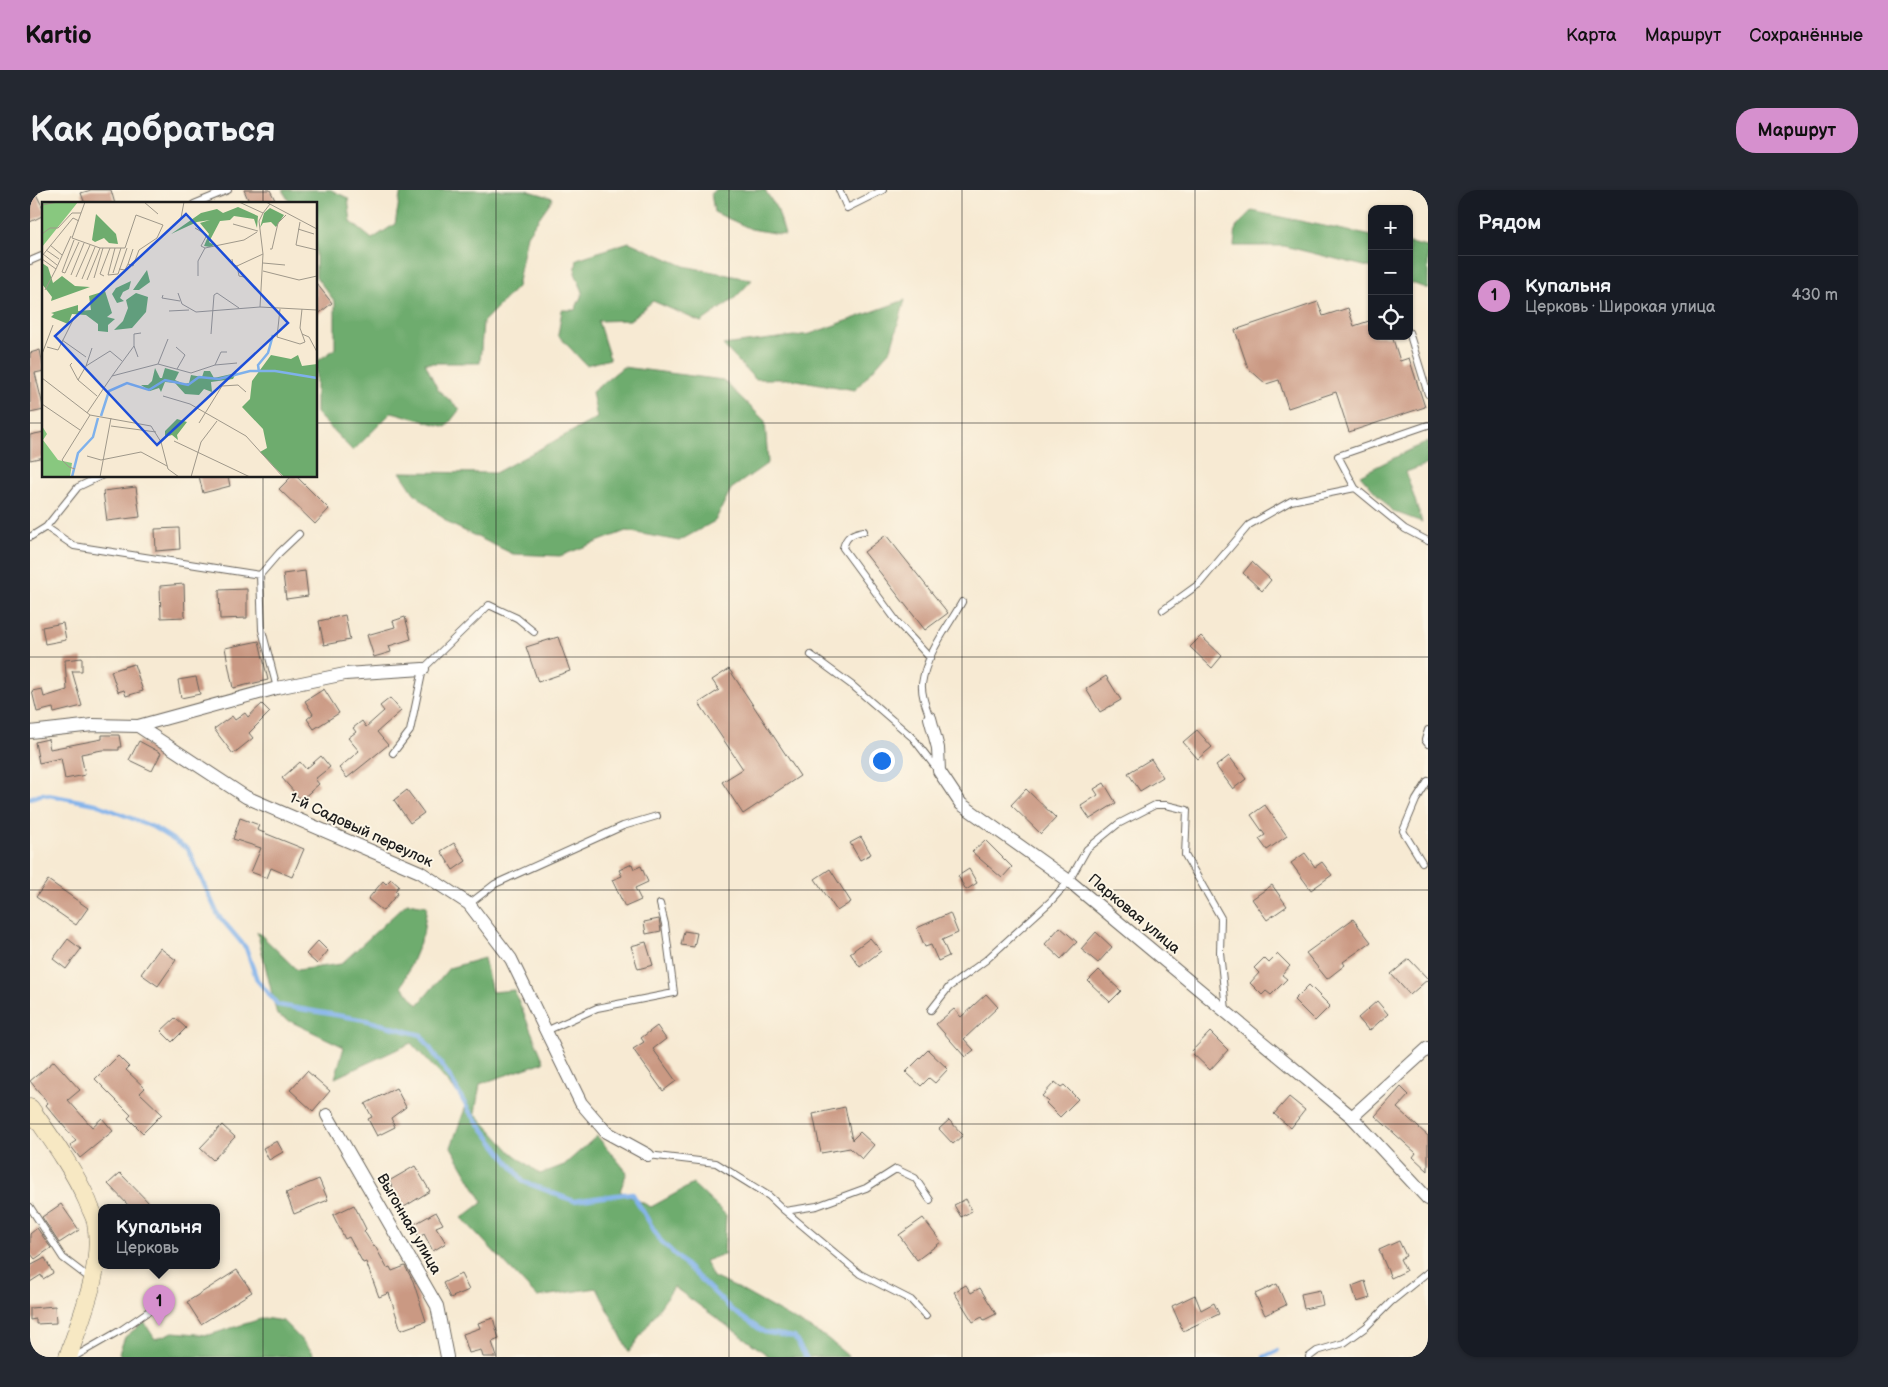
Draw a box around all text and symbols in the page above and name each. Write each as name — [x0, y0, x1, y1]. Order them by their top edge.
text: Kartio — [25, 21, 92, 50]
text: Карта — [1566, 25, 1617, 46]
text: Маршрут — [1645, 25, 1721, 46]
text: Сохранённые — [1749, 25, 1863, 46]
button: Маршрут — [1736, 108, 1858, 153]
text: Как добраться — [30, 109, 276, 152]
inset map — [42, 202, 318, 478]
map controls — [1368, 205, 1413, 340]
button: + — [1368, 205, 1413, 250]
text: Рядом — [1478, 210, 1541, 235]
button: − — [1368, 250, 1413, 295]
text: Купальня — [1525, 275, 1611, 298]
text: 1 — [1491, 286, 1497, 305]
text: 430 m — [1791, 286, 1838, 305]
button: locate — [1368, 295, 1413, 340]
text: Церковь · Широкая улица — [1525, 298, 1715, 317]
your location — [869, 748, 895, 774]
street label: 1-й Садовый переулок — [286, 788, 436, 872]
street label: Парковая улица — [1084, 870, 1184, 958]
street label: Выгонная улица — [372, 1170, 446, 1278]
popup — [98, 1204, 220, 1269]
text: Купальня — [116, 1216, 202, 1239]
text: Церковь — [116, 1239, 179, 1258]
pin: 1 — [143, 1285, 175, 1326]

